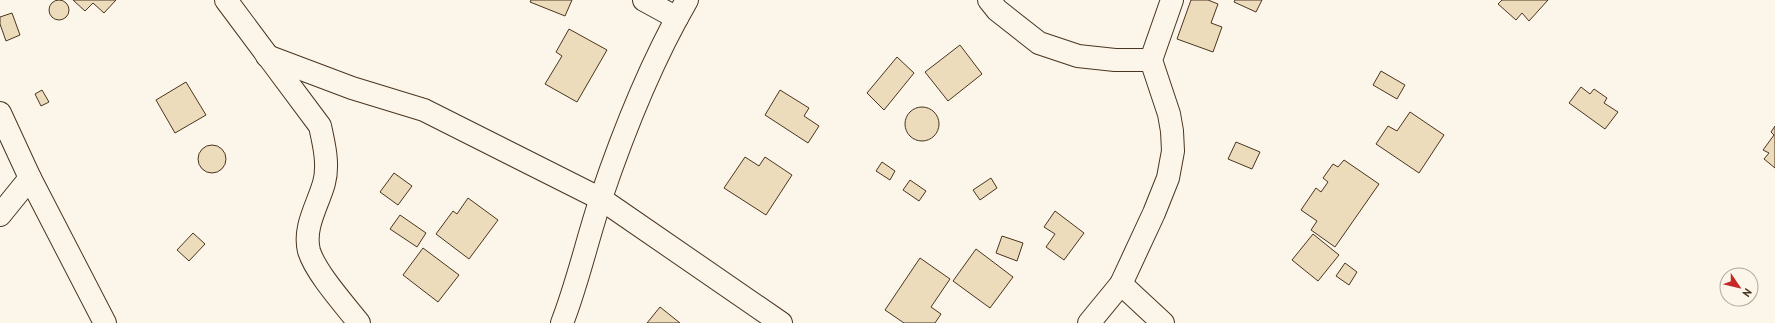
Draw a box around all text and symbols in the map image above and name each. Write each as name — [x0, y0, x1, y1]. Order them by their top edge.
north arrow — [1719, 267, 1759, 307]
text: N — [1739, 286, 1755, 300]

